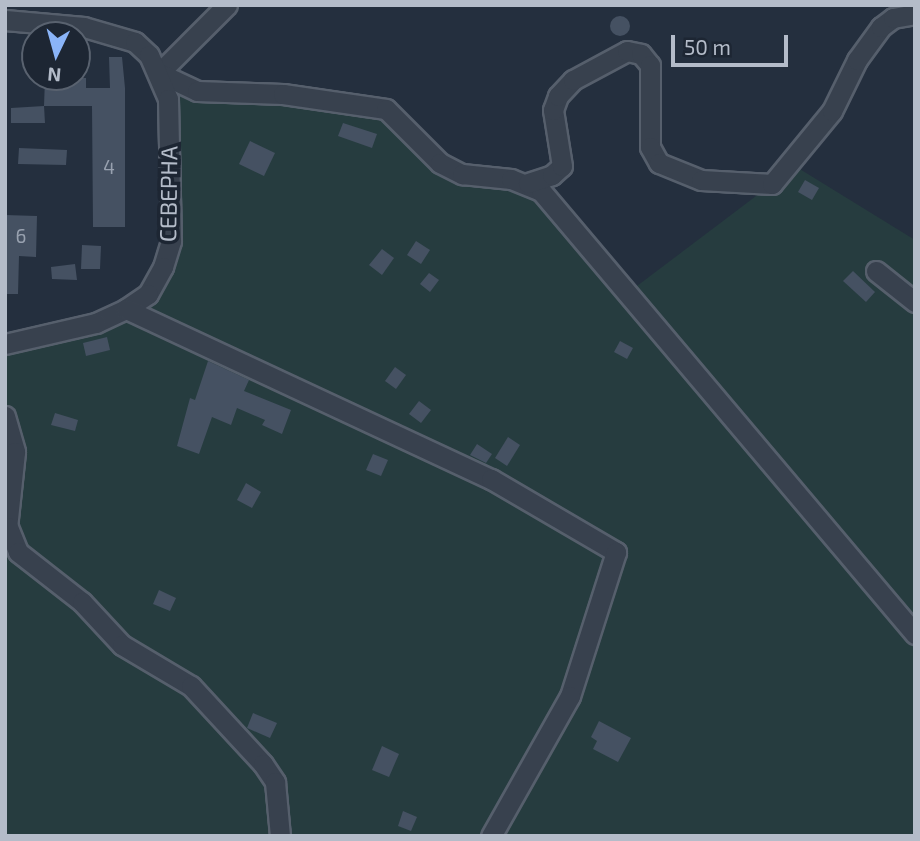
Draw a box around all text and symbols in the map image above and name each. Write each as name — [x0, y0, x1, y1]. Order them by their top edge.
north arrow — [21, 21, 91, 91]
scale bar — [675, 21, 792, 65]
text: 50 m — [684, 34, 731, 59]
text: N — [46, 63, 62, 87]
street label: СЕВЕРНА — [153, 146, 183, 242]
house number: 4 — [103, 156, 115, 178]
house number: 6 — [16, 225, 26, 247]

